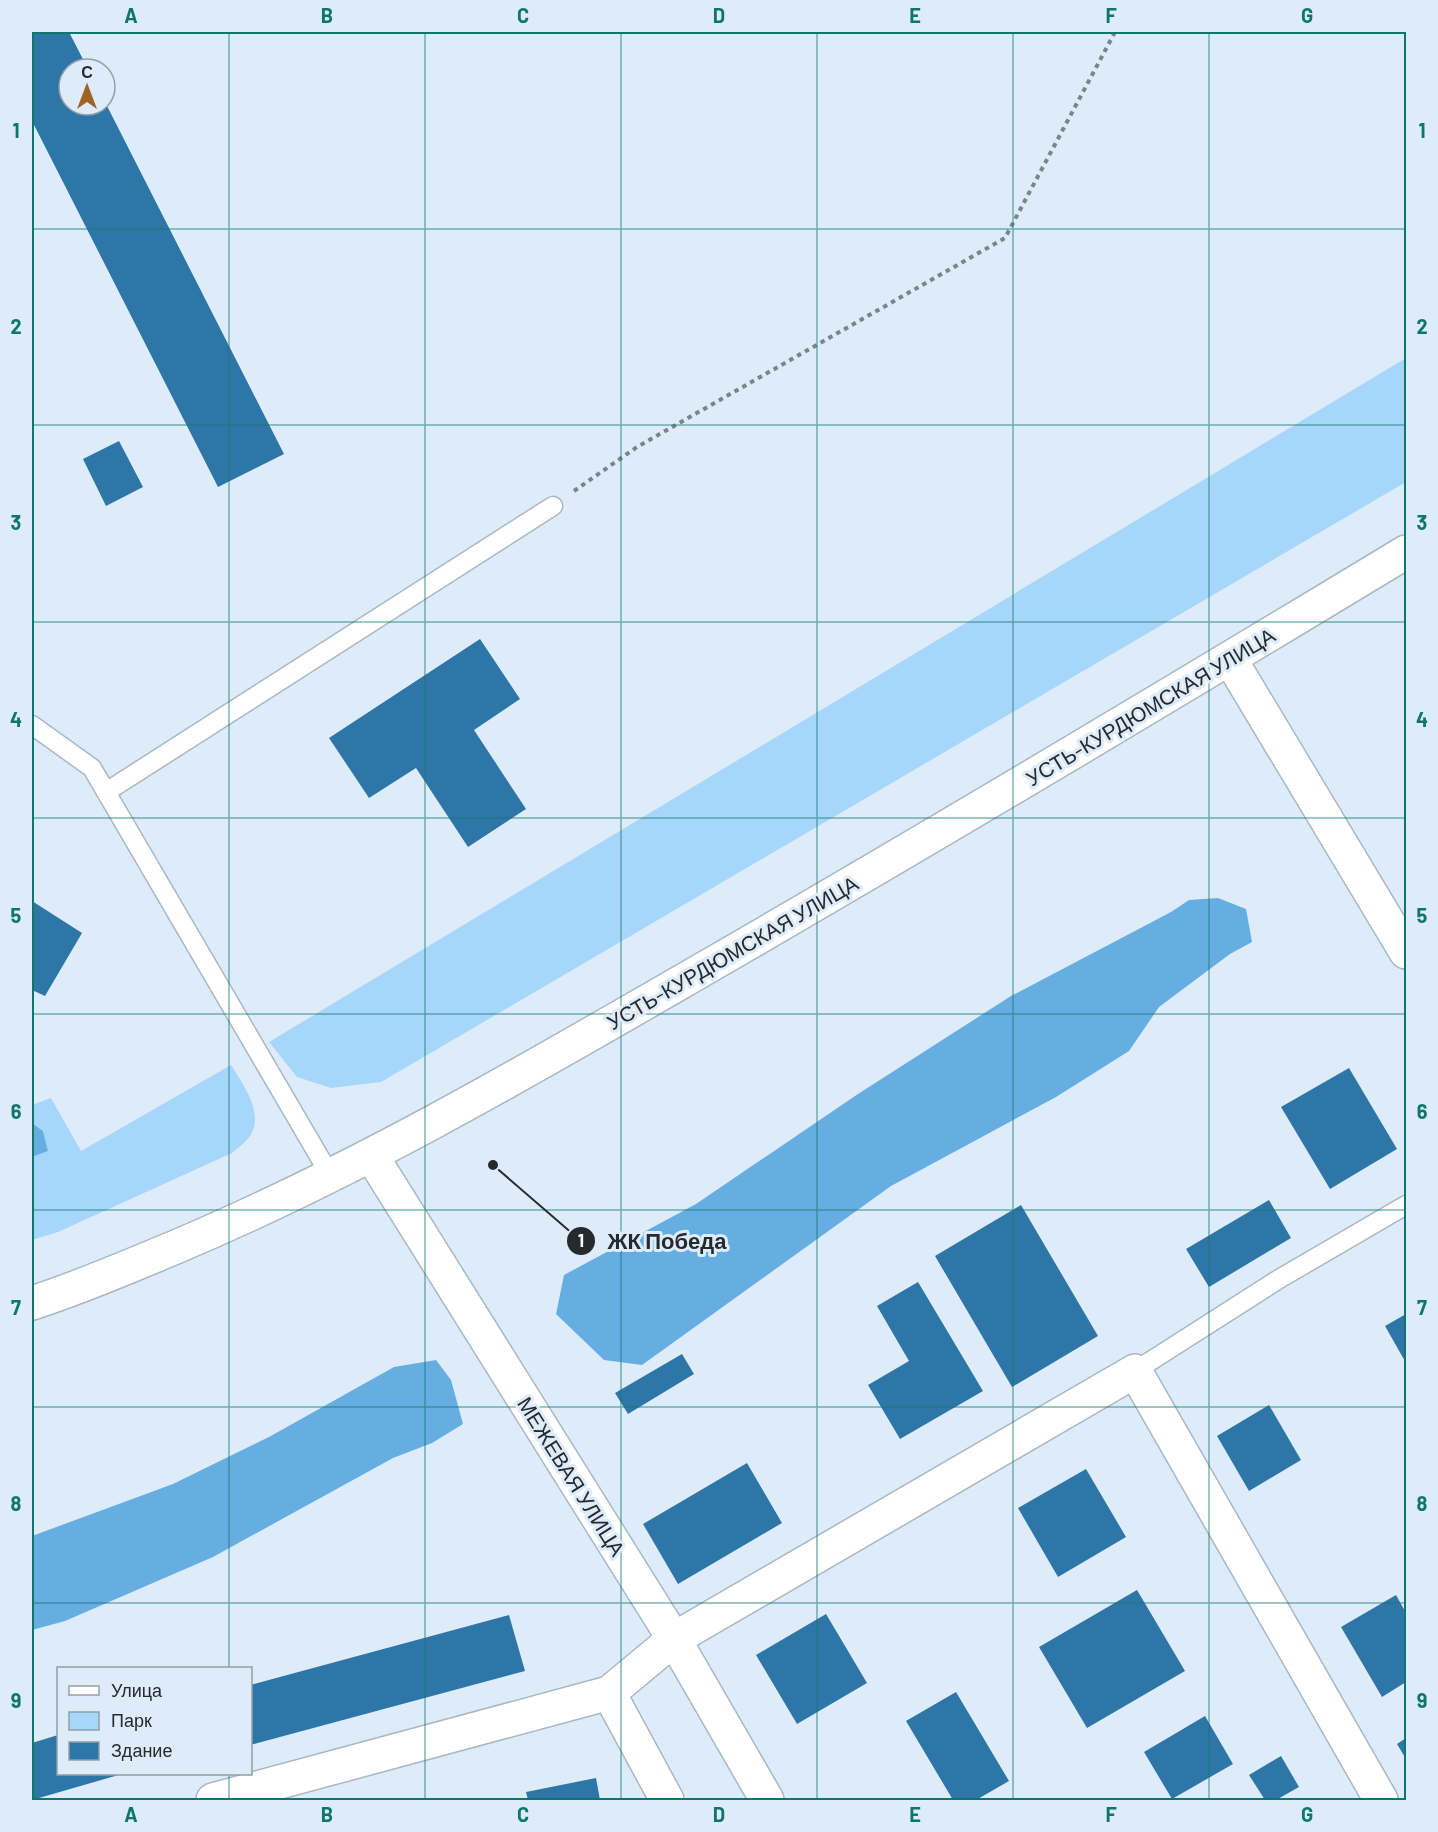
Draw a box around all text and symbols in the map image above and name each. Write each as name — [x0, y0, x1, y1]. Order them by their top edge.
text: A — [124, 3, 138, 27]
text: B — [321, 3, 333, 27]
text: C — [517, 3, 529, 27]
text: D — [713, 3, 725, 27]
text: E — [909, 3, 921, 27]
text: F — [1105, 3, 1117, 27]
text: G — [1301, 3, 1313, 27]
north arrow — [57, 57, 117, 117]
text: С — [81, 62, 93, 81]
text: 1 — [12, 118, 20, 142]
text: 1 — [1418, 118, 1426, 142]
text: 2 — [10, 314, 22, 338]
text: 2 — [1416, 314, 1428, 338]
text: 3 — [11, 510, 21, 534]
text: 3 — [1417, 510, 1427, 534]
street label: УСТЬ-КУРДЮМСКАЯ УЛИЦА — [1021, 622, 1279, 790]
text: 4 — [10, 707, 22, 731]
text: 4 — [1416, 707, 1428, 731]
street label: УСТЬ-КУРДЮМСКАЯ УЛИЦА — [602, 870, 862, 1034]
text: 5 — [11, 903, 22, 927]
text: 5 — [1417, 903, 1428, 927]
text: 6 — [11, 1099, 22, 1123]
text: 6 — [1417, 1099, 1428, 1123]
callout: ЖК Победа — [566, 1221, 739, 1261]
text: ЖК Победа — [607, 1227, 727, 1254]
text: 1 — [578, 1229, 584, 1251]
text: 7 — [11, 1295, 21, 1319]
text: 7 — [1417, 1295, 1427, 1319]
street label: МЕЖЕВАЯ УЛИЦА — [513, 1392, 631, 1560]
text: 8 — [11, 1491, 22, 1515]
text: 8 — [1417, 1491, 1428, 1515]
legend — [57, 1667, 252, 1775]
text: Улица — [111, 1679, 163, 1701]
text: 9 — [11, 1688, 21, 1712]
text: 9 — [1417, 1688, 1427, 1712]
text: Парк — [111, 1709, 152, 1731]
text: Здание — [111, 1739, 172, 1761]
text: A — [124, 1802, 138, 1826]
text: B — [321, 1802, 333, 1826]
text: C — [517, 1802, 529, 1826]
text: D — [713, 1802, 725, 1826]
text: E — [909, 1802, 921, 1826]
text: F — [1105, 1802, 1117, 1826]
text: G — [1301, 1802, 1313, 1826]

